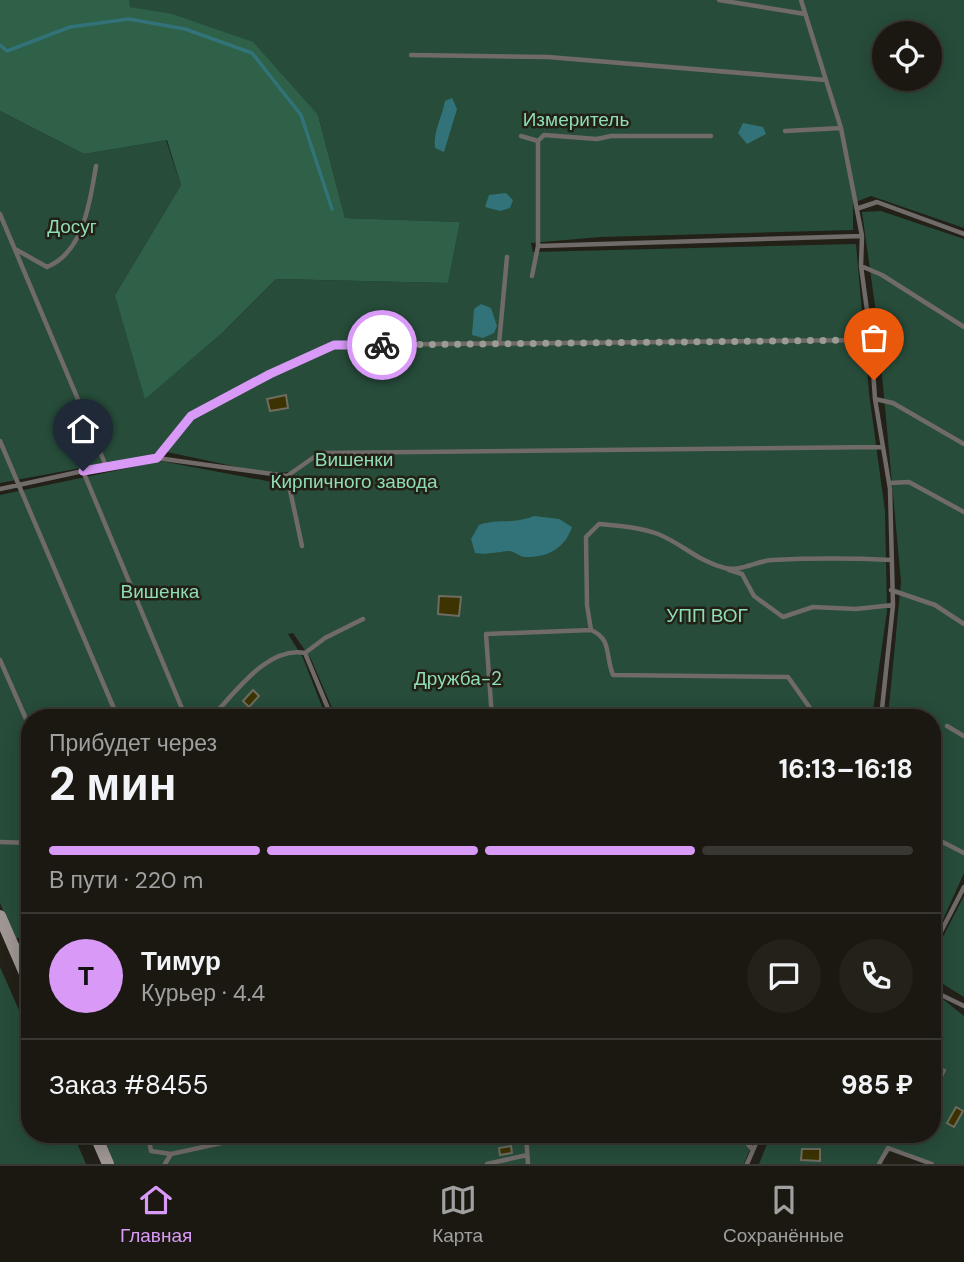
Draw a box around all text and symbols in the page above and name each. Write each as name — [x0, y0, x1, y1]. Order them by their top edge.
map controls — [872, 21, 942, 91]
button: locate — [872, 21, 942, 91]
park label: Измеритель — [523, 107, 629, 132]
park label: Досуг — [47, 214, 97, 239]
pin — [844, 308, 904, 380]
courier — [347, 310, 417, 380]
icon: bag — [855, 319, 893, 357]
icon: bike — [363, 326, 401, 364]
pin — [53, 399, 113, 471]
icon: home — [64, 410, 102, 448]
park label: Вишенки Кирпичного завода — [270, 447, 438, 494]
park label: Вишенка — [121, 579, 200, 604]
park label: УПП ВОГ — [666, 603, 748, 628]
park label: Дружба-2 — [414, 666, 502, 691]
text: Прибудет через — [49, 728, 217, 758]
text: 16:13–16:18 — [779, 752, 913, 786]
text: 2 мин — [49, 754, 176, 814]
text: В пути · 220 m — [49, 865, 203, 895]
button: chat — [747, 939, 821, 1013]
button: phone — [839, 939, 913, 1013]
text: Тимур — [141, 944, 221, 978]
text: Т — [78, 959, 94, 993]
text: Курьер · 4.4 — [141, 978, 265, 1008]
text: Заказ #8455 — [49, 1068, 208, 1102]
text: 985 ₽ — [841, 1068, 913, 1102]
tab: Главная — [120, 1181, 192, 1248]
tab: Карта — [432, 1181, 483, 1248]
tab: Сохранённые — [723, 1181, 844, 1248]

